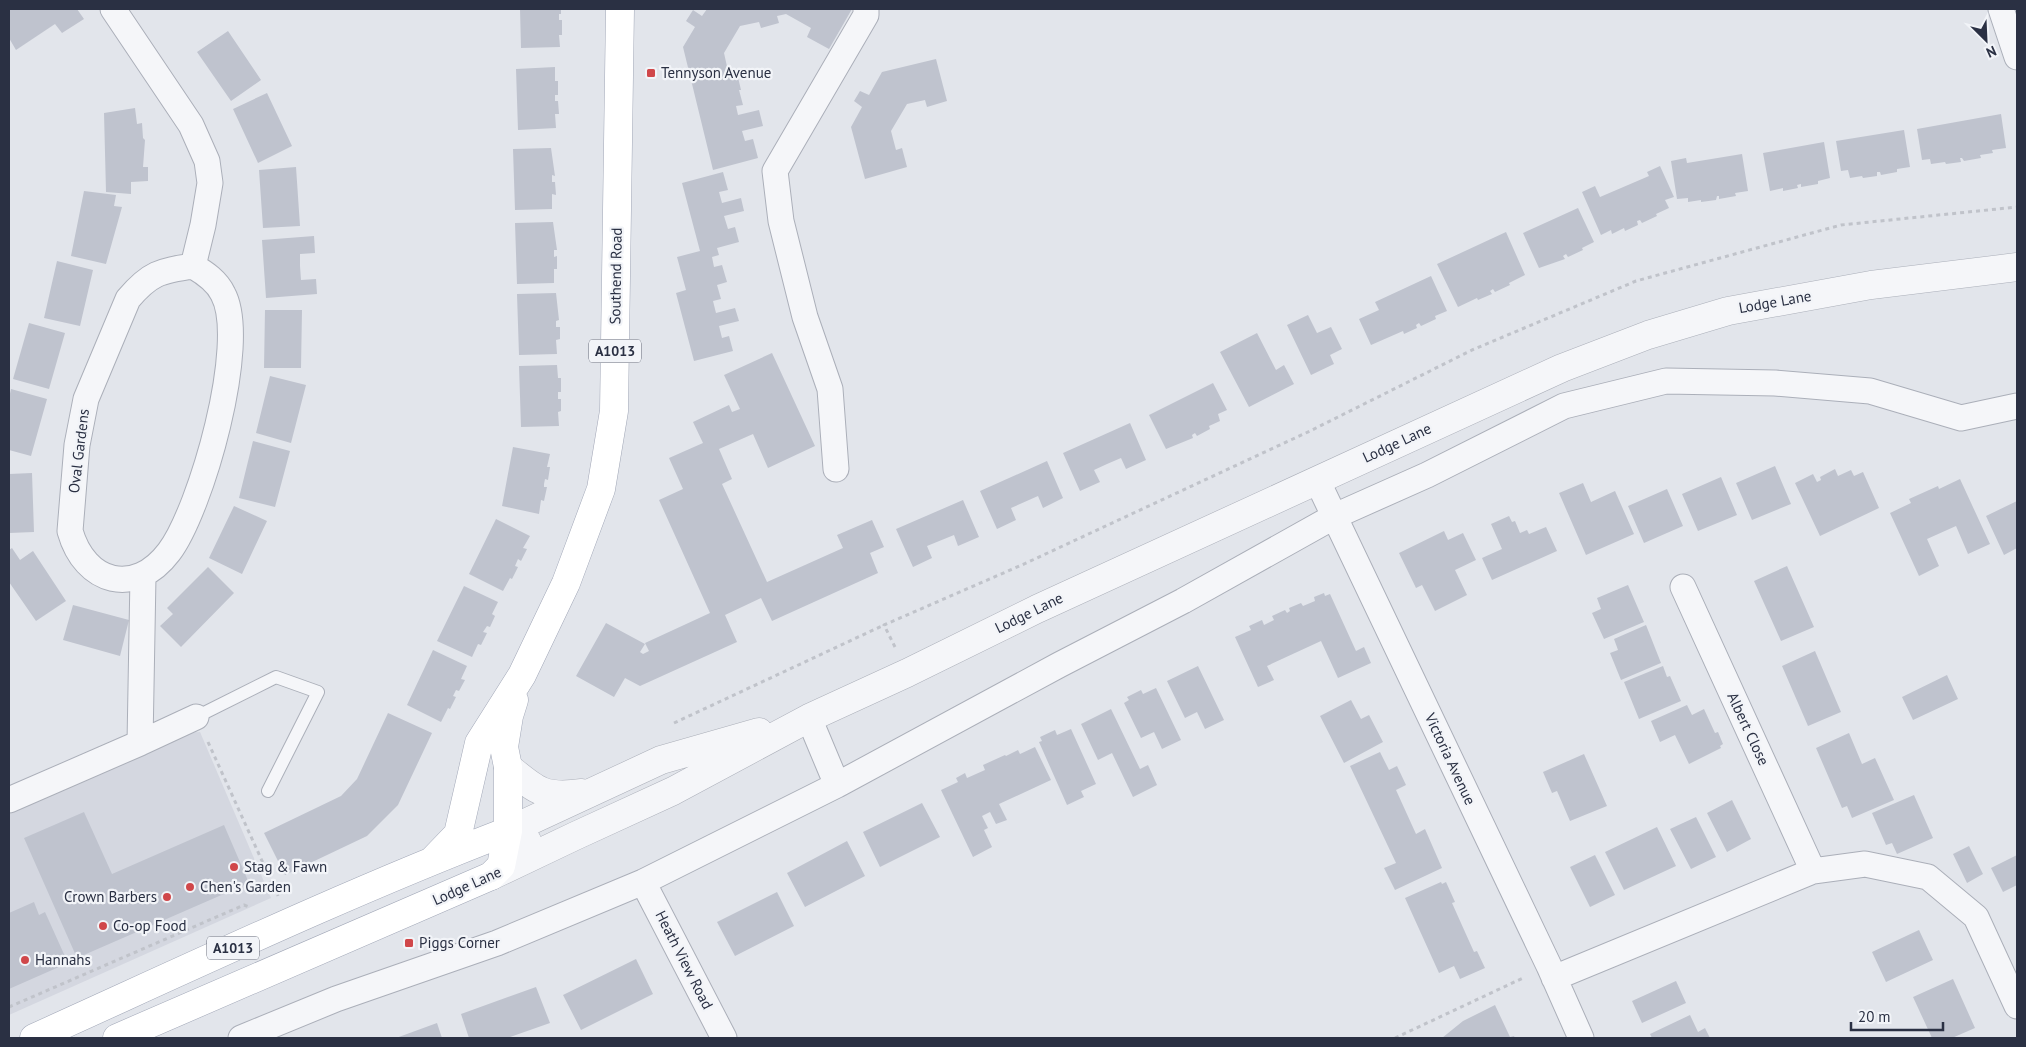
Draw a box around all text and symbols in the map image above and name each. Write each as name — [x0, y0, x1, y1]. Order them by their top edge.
north arrow — [1961, 15, 2011, 65]
text: N — [1983, 42, 1999, 62]
place label: Tennyson Avenue — [661, 63, 771, 82]
marker: Tennyson Avenue — [645, 67, 657, 79]
street label: Southend Road — [605, 227, 626, 325]
street label: Lodge Lane — [1737, 286, 1813, 317]
road number: A1013 — [589, 340, 641, 362]
street label: Oval Gardens — [64, 408, 93, 494]
street label: Lodge Lane — [1360, 418, 1434, 467]
street label: Lodge Lane — [992, 588, 1066, 637]
street label: Albert Close — [1723, 689, 1774, 768]
street label: Victoria Avenue — [1420, 709, 1480, 808]
place label: Stag & Fawn — [244, 857, 327, 876]
marker: Stag & Fawn — [228, 861, 240, 873]
street label: Lodge Lane — [429, 862, 504, 909]
place label: Chen's Garden — [200, 877, 291, 896]
marker: Chen's Garden — [184, 881, 196, 893]
place label: Crown Barbers — [64, 887, 157, 906]
marker: Crown Barbers — [161, 891, 173, 903]
street label: Heath View Road — [651, 907, 718, 1012]
place label: Co-op Food — [113, 916, 187, 935]
marker: Co-op Food — [97, 920, 109, 932]
place label: Piggs Corner — [419, 933, 500, 952]
road number: A1013 — [207, 936, 259, 960]
marker: Piggs Corner — [403, 937, 415, 949]
place label: Hannahs — [35, 950, 91, 969]
marker: Hannahs — [19, 954, 31, 966]
scale bar — [1851, 1000, 1944, 1032]
text: 20 m — [1858, 1007, 1891, 1026]

